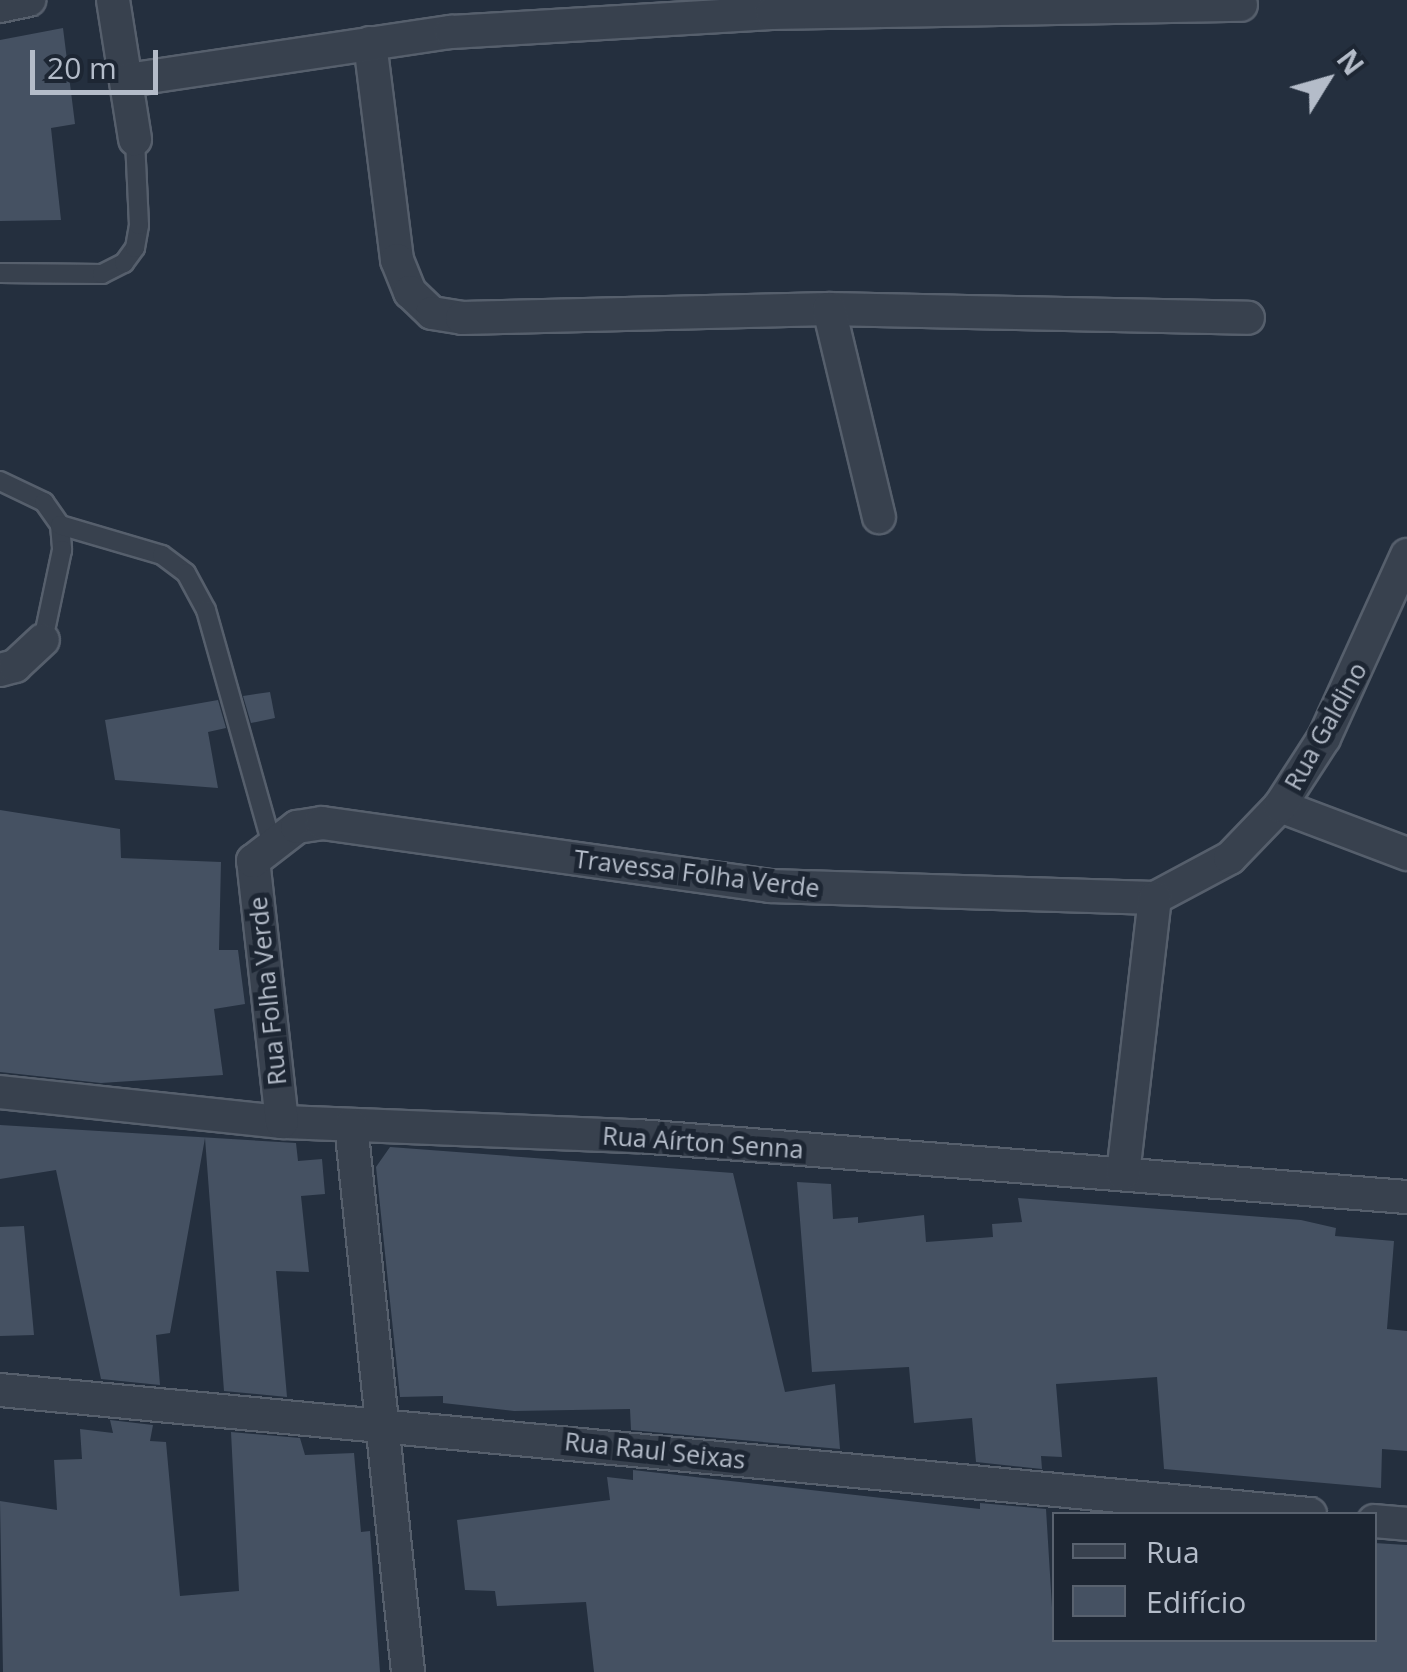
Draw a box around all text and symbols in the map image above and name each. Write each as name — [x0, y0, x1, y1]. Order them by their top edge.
scale bar — [35, 30, 162, 92]
north arrow — [1277, 30, 1377, 130]
text: N — [1329, 41, 1373, 82]
text: 20 m — [47, 47, 117, 88]
street label: Rua Galdino — [1278, 657, 1372, 795]
street label: Travessa Folha Verde — [573, 843, 821, 903]
street label: Rua Folha Verde — [242, 895, 292, 1087]
street label: Rua Aírton Senna — [601, 1120, 805, 1164]
street label: Rua Raul Seixas — [563, 1426, 747, 1474]
legend — [1052, 1512, 1377, 1642]
text: Rua — [1146, 1531, 1200, 1572]
text: Edifício — [1146, 1581, 1246, 1622]

